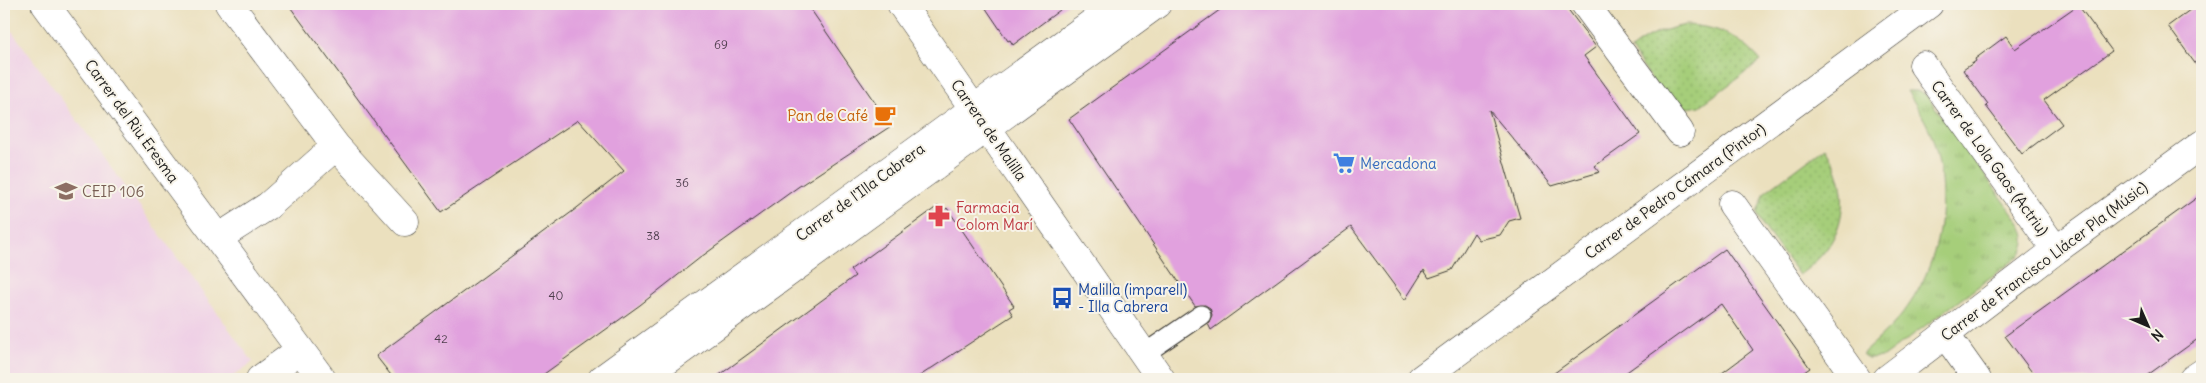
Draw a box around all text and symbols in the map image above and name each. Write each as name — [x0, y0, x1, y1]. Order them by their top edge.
house number: 69 — [714, 37, 728, 52]
street label: Carrer del Riu Eresma — [81, 56, 183, 187]
street label: Carrera de Malilla — [947, 76, 1031, 185]
street label: Carrer de Lola Gaos (Actriu) — [1927, 77, 2053, 239]
cafe icon: Pan de Café — [872, 102, 898, 128]
place label: Pan de Café — [787, 106, 868, 125]
street label: Carrer de Pedro Cámara (Pintor) — [1581, 119, 1769, 263]
street label: Carrer de l'Illa Cabrera — [792, 139, 929, 245]
supermarket icon: Mercadona — [1331, 150, 1357, 176]
place label: Mercadona — [1360, 154, 1437, 173]
house number: 36 — [675, 175, 689, 190]
street label: Carrer de Francisco Llácer Pla (Músic) — [1937, 177, 2151, 345]
school or university icon: CEIP 106 — [53, 178, 79, 204]
place label: CEIP 106 — [82, 182, 144, 201]
place label: Farmacia Colom Marí — [956, 198, 1033, 234]
pharmacy icon: Farmacia Colom Marí — [926, 203, 952, 229]
house number: 38 — [646, 228, 660, 243]
place label: Malilla (imparell) - Illa Cabrera — [1078, 280, 1187, 316]
bus stop icon: Malilla (imparell) - Illa Cabrera — [1049, 285, 1075, 311]
house number: 40 — [549, 288, 564, 303]
north arrow — [2124, 300, 2174, 350]
text: N — [2147, 325, 2167, 345]
house number: 42 — [434, 331, 448, 346]

